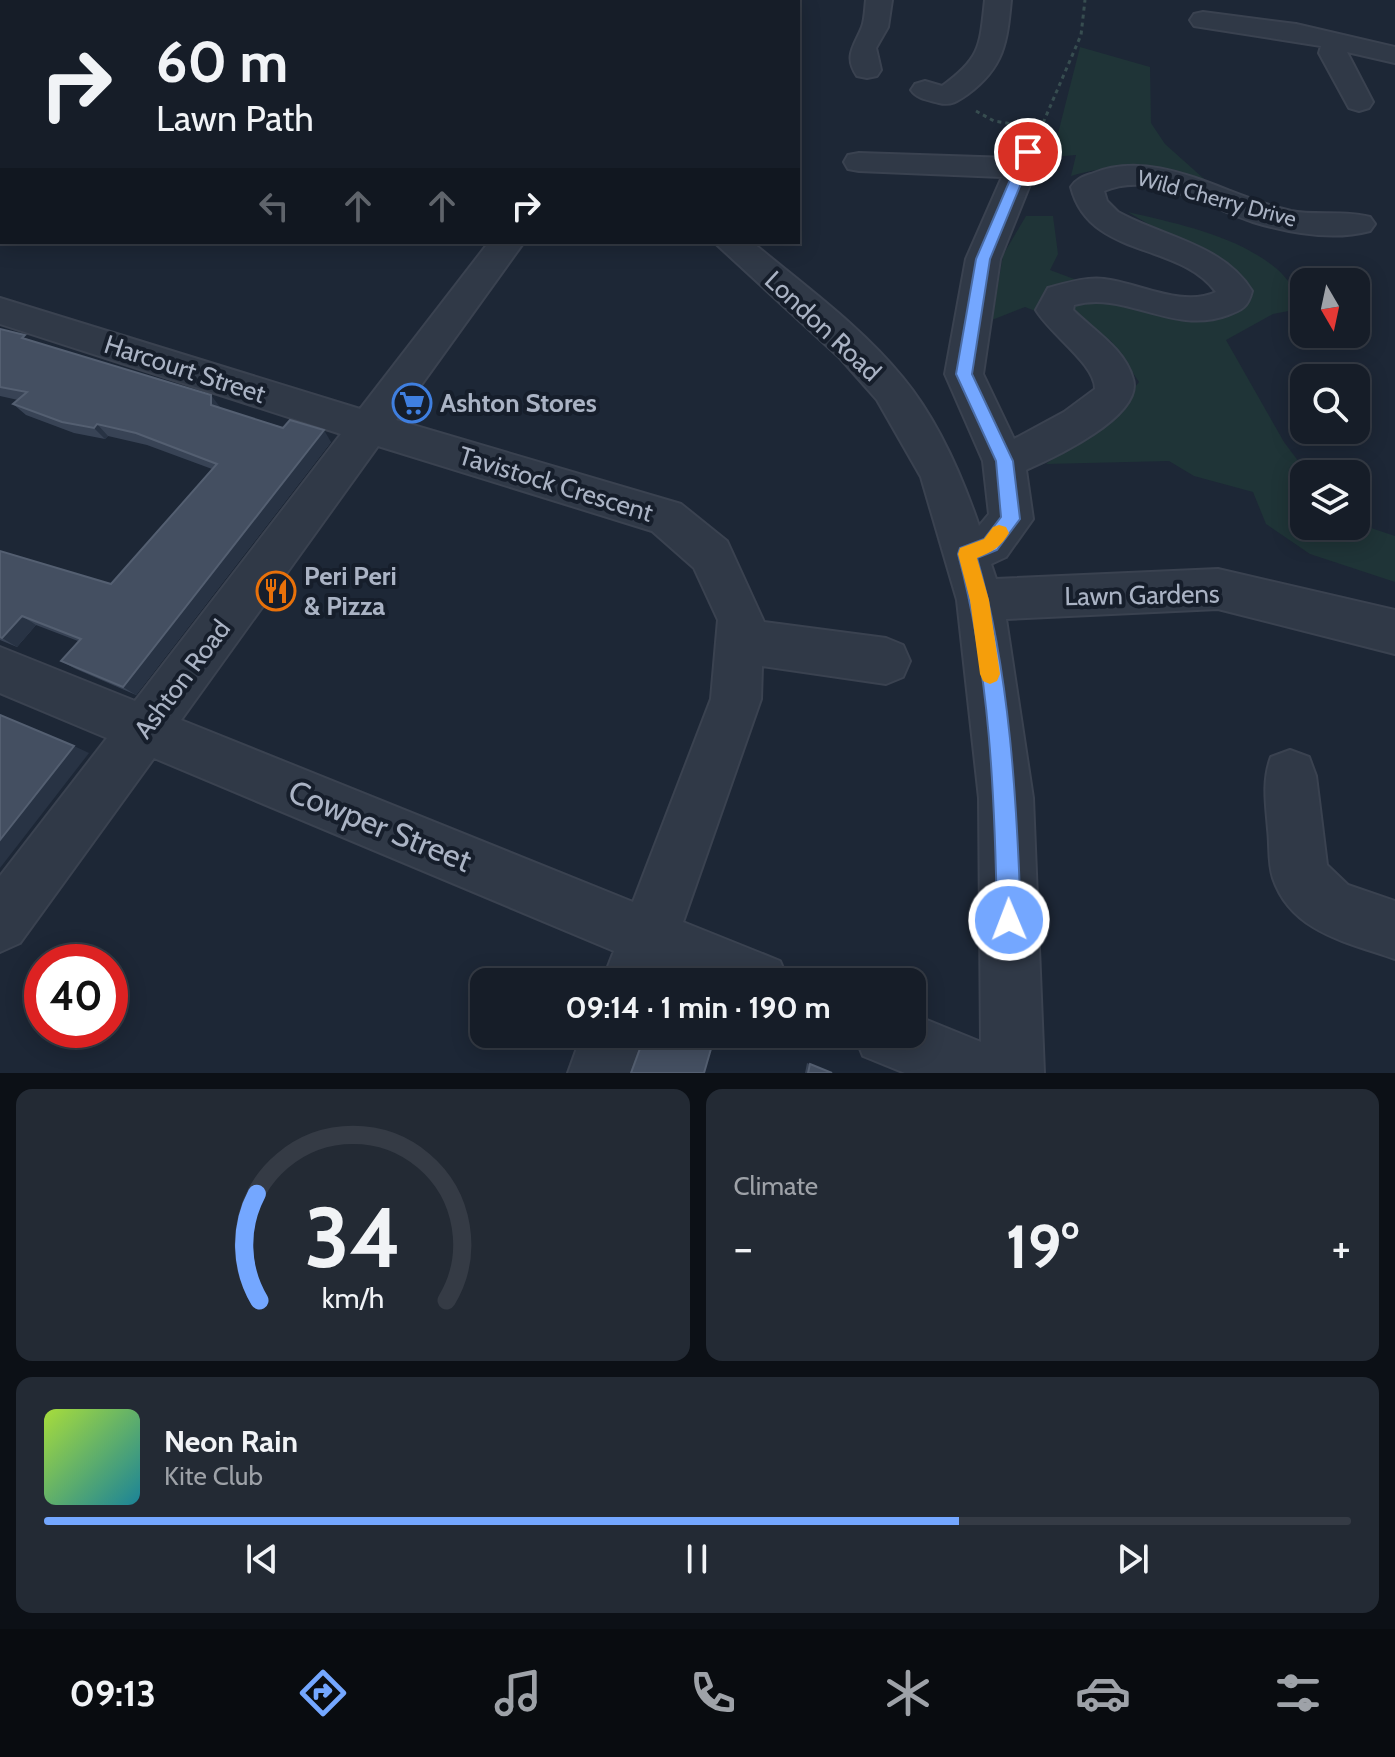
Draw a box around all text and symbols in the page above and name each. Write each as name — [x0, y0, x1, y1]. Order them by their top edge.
text: 60 m — [156, 28, 288, 96]
icon: right — [24, 32, 128, 136]
text: Lawn Path — [156, 96, 314, 140]
pin — [994, 118, 1062, 186]
icon: arrive — [1006, 130, 1050, 174]
street label: Wild Cherry Drive — [1134, 164, 1299, 233]
icon: left — [252, 184, 296, 228]
icon: ahead — [336, 184, 380, 228]
icon: ahead — [420, 184, 464, 228]
icon: right — [504, 184, 548, 228]
street label: London Road — [758, 264, 888, 388]
north arrow — [1290, 268, 1370, 348]
map controls — [1290, 268, 1370, 540]
street label: Harcourt Street — [100, 328, 270, 410]
button: search — [1290, 364, 1370, 444]
supermarket icon: Ashton Stores — [391, 382, 433, 424]
place label: Ashton Stores — [440, 387, 597, 419]
street label: Tavistock Crescent — [455, 439, 657, 529]
button: layers — [1290, 460, 1370, 540]
place label: Peri Peri & Pizza — [304, 560, 397, 622]
restaurant icon: Peri Peri & Pizza — [255, 570, 297, 612]
street label: Lawn Gardens — [1064, 578, 1220, 612]
street label: Ashton Road — [127, 613, 237, 745]
street label: Cowper Street — [283, 771, 477, 880]
position arrow — [967, 878, 1051, 962]
speed limit sign: 40 — [24, 944, 128, 1048]
text: 09:14 · 1 min · 190 m — [566, 989, 830, 1026]
text: Climate — [734, 1170, 818, 1202]
text: 34 — [305, 1187, 401, 1288]
text: 19° — [1006, 1210, 1079, 1283]
text: − — [734, 1221, 753, 1274]
text: + — [1332, 1221, 1351, 1274]
text: km/h — [321, 1280, 384, 1315]
text: Neon Rain — [164, 1423, 298, 1460]
text: Kite Club — [164, 1460, 263, 1492]
icon: previous — [240, 1537, 284, 1581]
icon: pause — [675, 1537, 719, 1581]
icon: next — [1111, 1537, 1155, 1581]
icon: directions — [295, 1665, 351, 1721]
icon: music — [490, 1665, 546, 1721]
icon: phone — [685, 1665, 741, 1721]
icon: climate — [880, 1665, 936, 1721]
icon: car — [1075, 1665, 1131, 1721]
icon: filters — [1270, 1665, 1326, 1721]
text: 09:13 — [69, 1671, 156, 1715]

